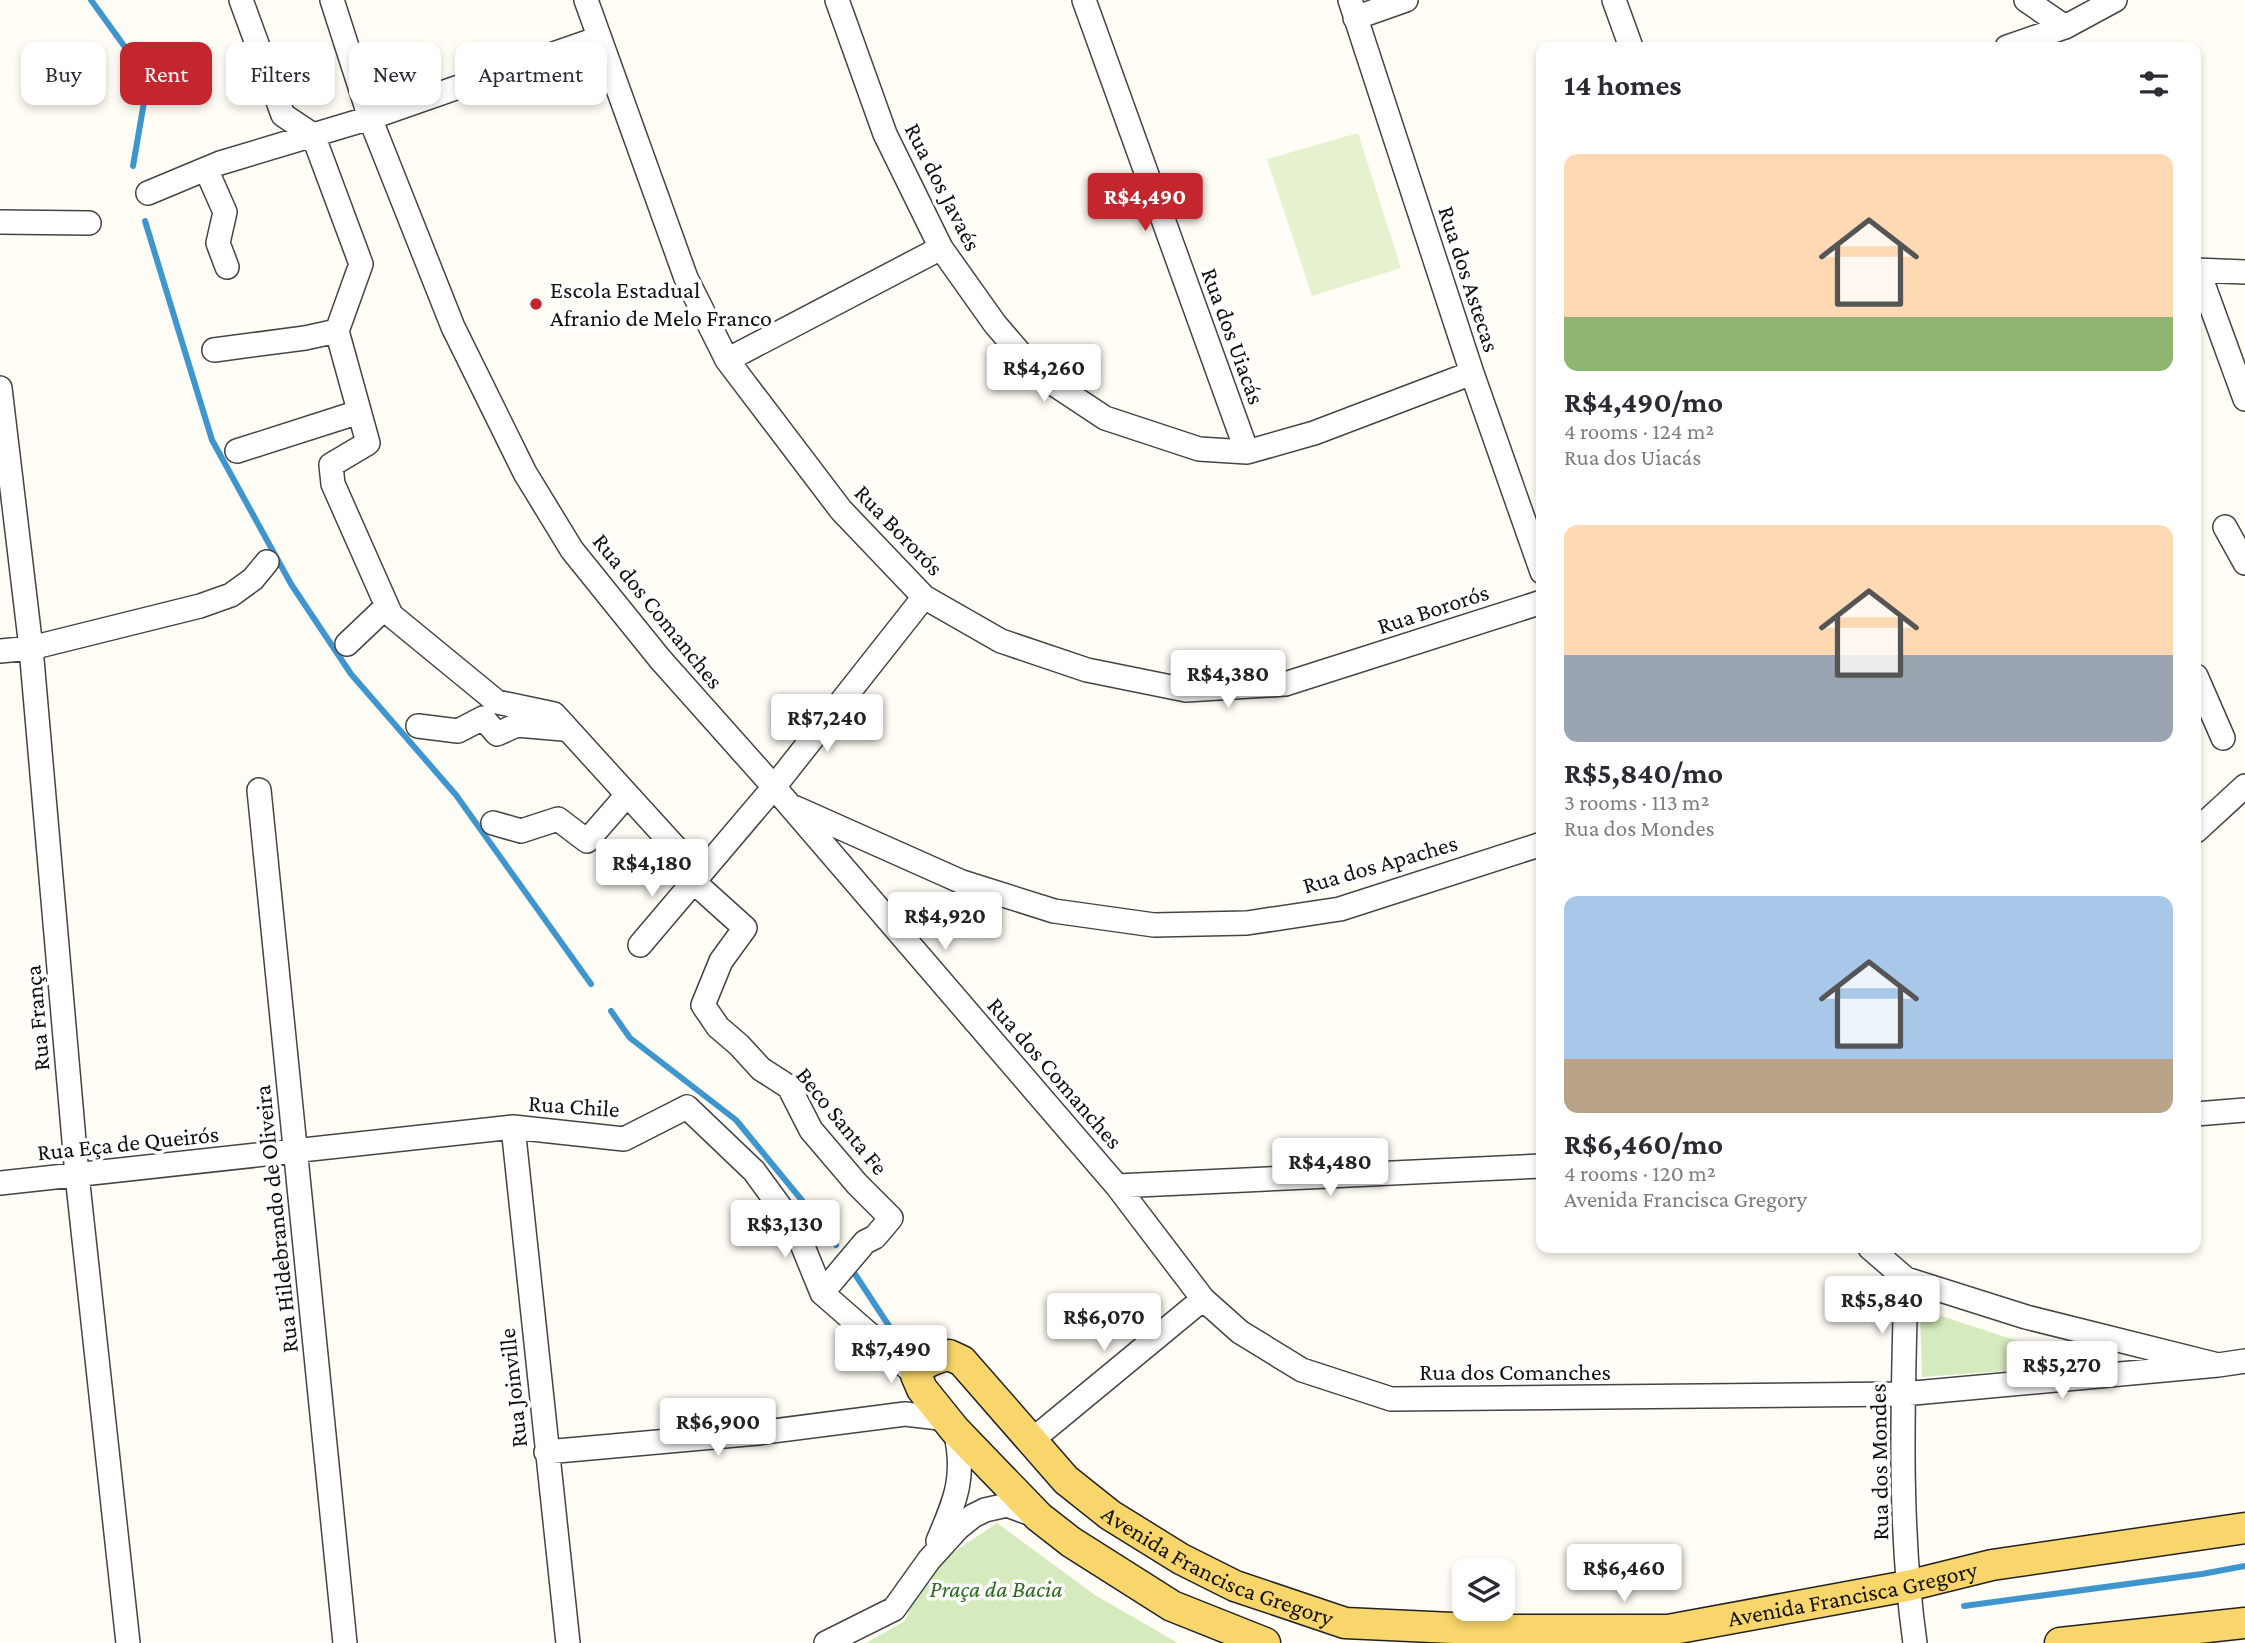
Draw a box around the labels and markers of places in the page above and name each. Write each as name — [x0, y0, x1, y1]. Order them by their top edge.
pin: R$4,490 — [1080, 174, 1210, 233]
place label: Escola Estadual Afranio de Melo Franco — [550, 276, 772, 331]
marker: Escola Estadual Afranio de Melo Franco — [528, 296, 544, 312]
pin: R$4,260 — [979, 344, 1109, 404]
pin: R$4,380 — [1163, 650, 1293, 710]
pin: R$7,240 — [762, 694, 892, 754]
pin: R$4,180 — [587, 839, 717, 899]
pin: R$4,920 — [880, 892, 1010, 952]
pin: R$4,480 — [1265, 1138, 1395, 1198]
pin: R$3,130 — [720, 1200, 850, 1260]
pin: R$5,840 — [1817, 1276, 1947, 1336]
pin: R$6,070 — [1039, 1294, 1169, 1353]
pin: R$7,490 — [826, 1326, 956, 1385]
pin: R$5,270 — [1997, 1342, 2127, 1401]
pin: R$6,900 — [653, 1398, 783, 1458]
pin: R$6,460 — [1559, 1544, 1689, 1604]

